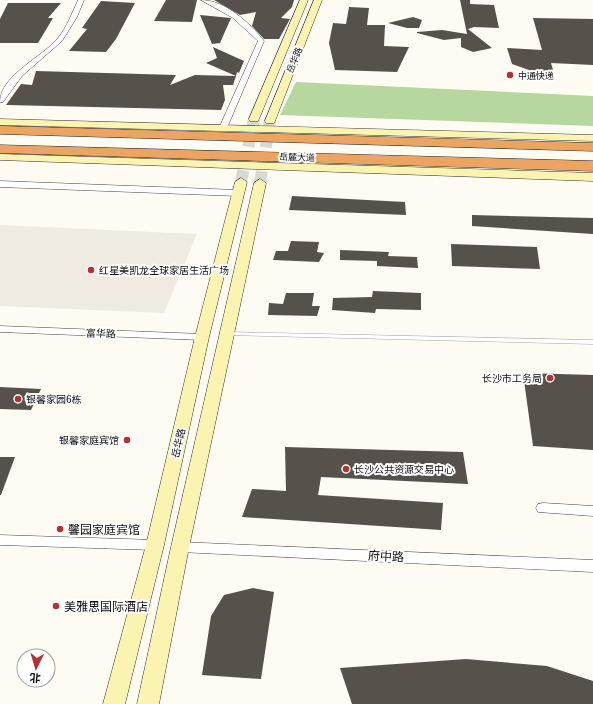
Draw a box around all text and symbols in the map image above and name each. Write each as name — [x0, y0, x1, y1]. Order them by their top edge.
street label: 岳华路 — [283, 45, 305, 75]
place label: 中通快递 — [518, 69, 554, 82]
marker: 中通快递 — [505, 70, 515, 80]
street label: 岳麓大道 — [279, 150, 315, 164]
place label: 红星美凯龙全球家居生活广场 — [99, 263, 229, 277]
marker: 红星美凯龙全球家居生活广场 — [86, 265, 96, 275]
street label: 富华路 — [86, 325, 116, 341]
place label: 长沙市工务局 — [482, 371, 542, 385]
marker: 长沙市工务局 — [545, 373, 555, 383]
place label: 银馨家园6栋 — [26, 392, 82, 406]
marker: 银馨家园6栋 — [13, 394, 23, 404]
street label: 岳华路 — [168, 427, 188, 459]
place label: 银馨家庭宾馆 — [59, 433, 119, 447]
marker: 银馨家庭宾馆 — [122, 435, 132, 445]
place label: 长沙公共资源交易中心 — [354, 462, 454, 476]
marker: 长沙公共资源交易中心 — [341, 464, 351, 474]
place label: 馨园家庭宾馆 — [68, 521, 140, 538]
marker: 馨园家庭宾馆 — [55, 524, 65, 534]
street label: 府中路 — [368, 547, 404, 565]
place label: 美雅思国际酒店 — [64, 598, 148, 615]
marker: 美雅思国际酒店 — [51, 601, 61, 611]
north arrow — [16, 648, 56, 688]
text: 北 — [29, 671, 41, 686]

